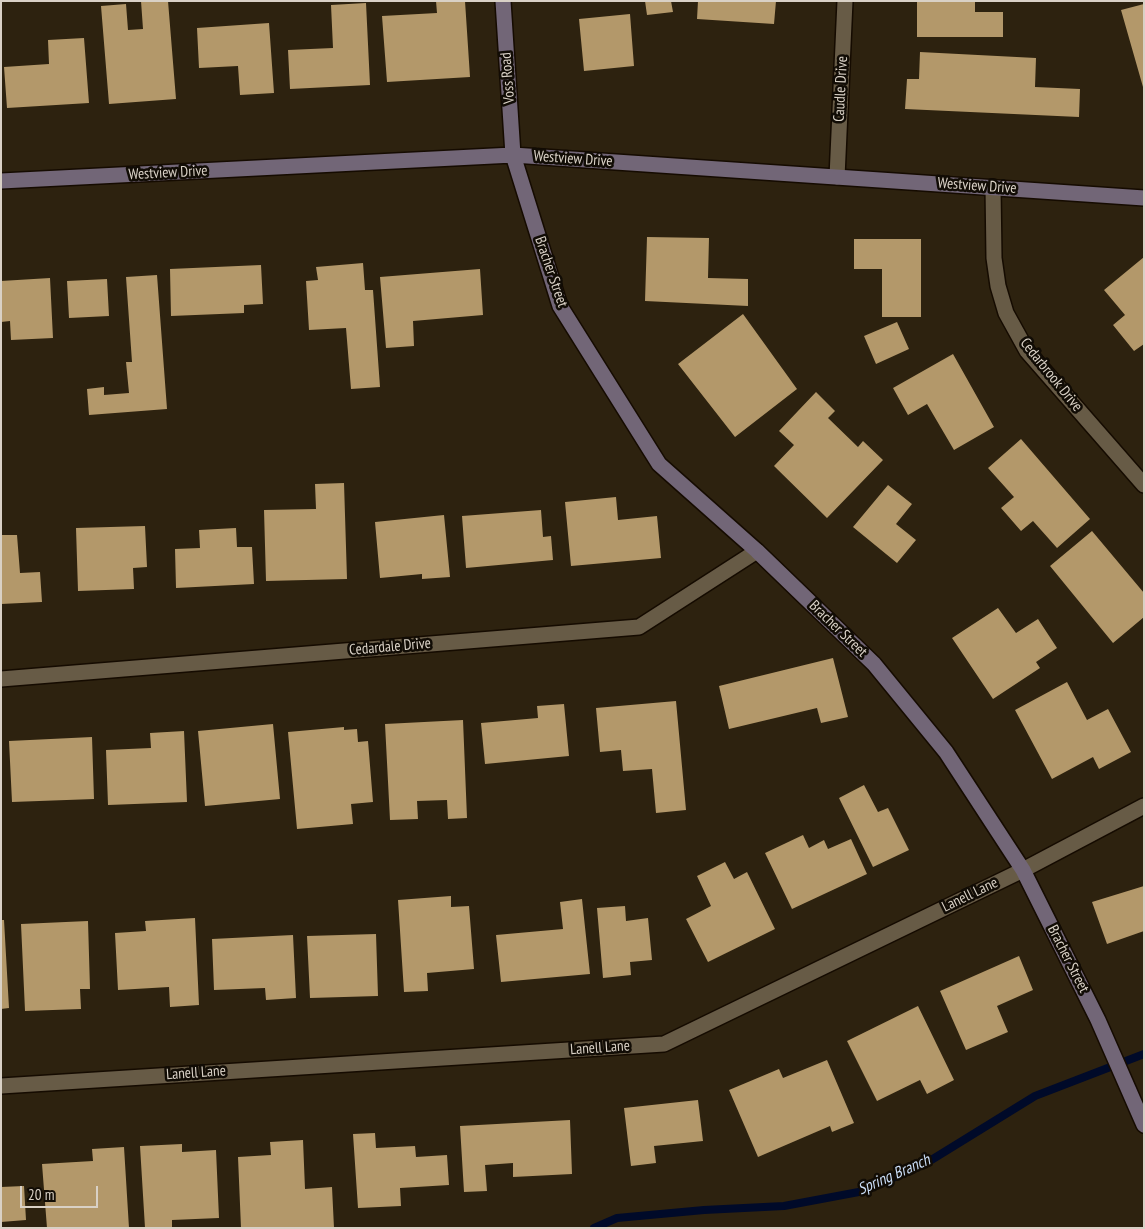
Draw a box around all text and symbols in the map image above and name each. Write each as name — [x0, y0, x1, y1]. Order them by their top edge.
street label: Voss Road — [497, 52, 519, 104]
street label: Caudle Drive — [830, 56, 852, 122]
street label: Westview Drive — [533, 147, 613, 171]
street label: Westview Drive — [128, 162, 208, 184]
street label: Westview Drive — [937, 174, 1017, 198]
street label: Bracher Street — [531, 234, 571, 310]
street label: Cedarbrook Drive — [1016, 335, 1086, 415]
street label: Bracher Street — [805, 597, 871, 661]
street label: Cedardale Drive — [348, 634, 432, 660]
street label: Lanell Lane — [939, 874, 1001, 916]
street label: Bracher Street — [1043, 922, 1093, 996]
street label: Lanell Lane — [570, 1037, 630, 1059]
street label: Lanell Lane — [166, 1062, 226, 1084]
water label: Spring Branch — [855, 1151, 933, 1199]
scale bar — [22, 1176, 100, 1208]
text: 20 m — [28, 1185, 54, 1204]

